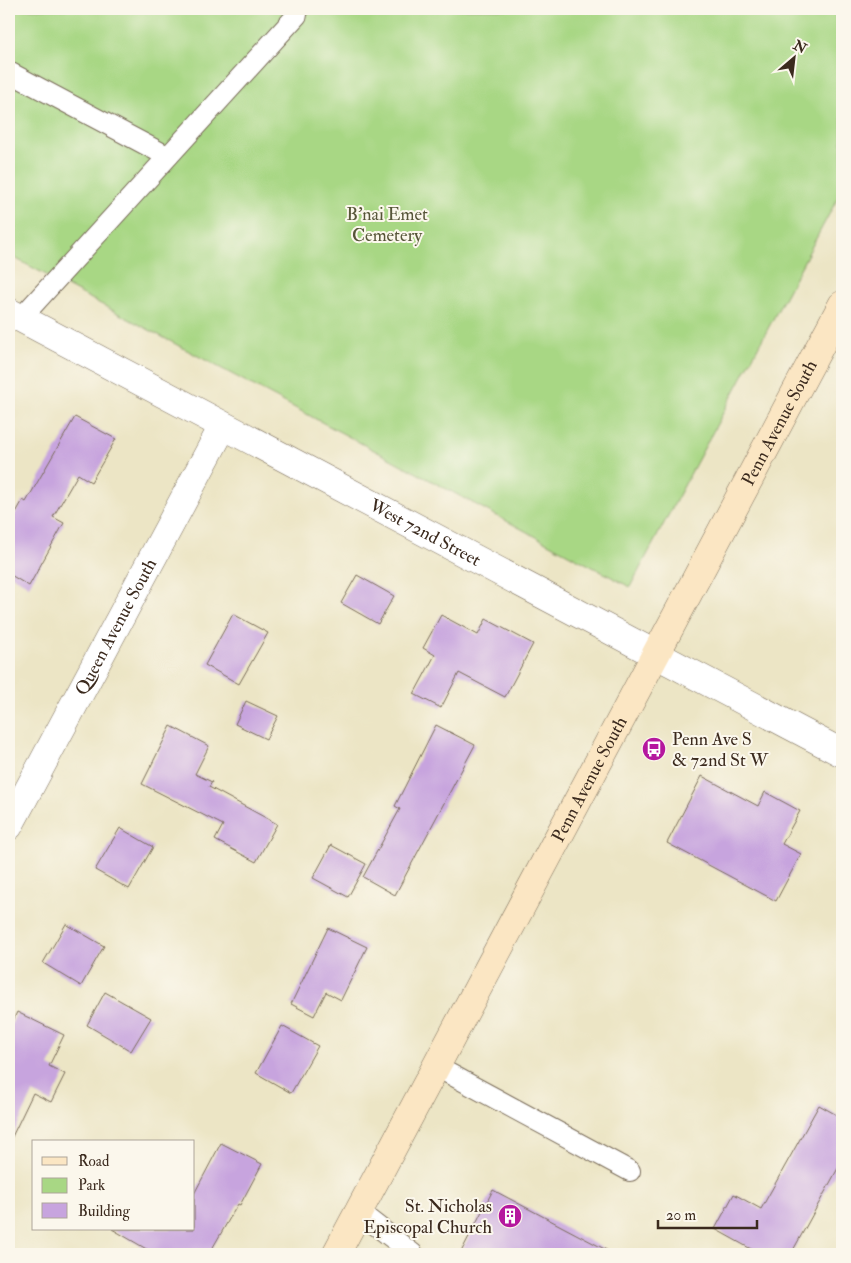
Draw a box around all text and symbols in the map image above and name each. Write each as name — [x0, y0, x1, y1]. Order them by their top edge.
north arrow — [768, 32, 818, 82]
text: N — [789, 36, 810, 58]
park label: B'nai Emet Cemetery — [346, 203, 428, 247]
street label: Penn Avenue South — [736, 355, 822, 490]
street label: West 72nd Street — [365, 493, 485, 571]
street label: Queen Avenue South — [70, 554, 162, 699]
street label: Penn Avenue South — [546, 712, 632, 846]
place label: Penn Ave S & 72nd St W — [672, 728, 769, 772]
bus stop icon: Penn Ave S & 72nd St W — [641, 736, 667, 762]
legend — [32, 1140, 195, 1230]
text: Road — [78, 1152, 110, 1171]
text: Park — [78, 1176, 105, 1195]
place label: St. Nicholas Episcopal Church — [363, 1195, 493, 1239]
scale bar — [658, 1198, 757, 1230]
text: Building — [78, 1202, 130, 1221]
building icon: St. Nicholas Episcopal Church — [497, 1203, 523, 1229]
text: 20 m — [666, 1206, 696, 1225]

